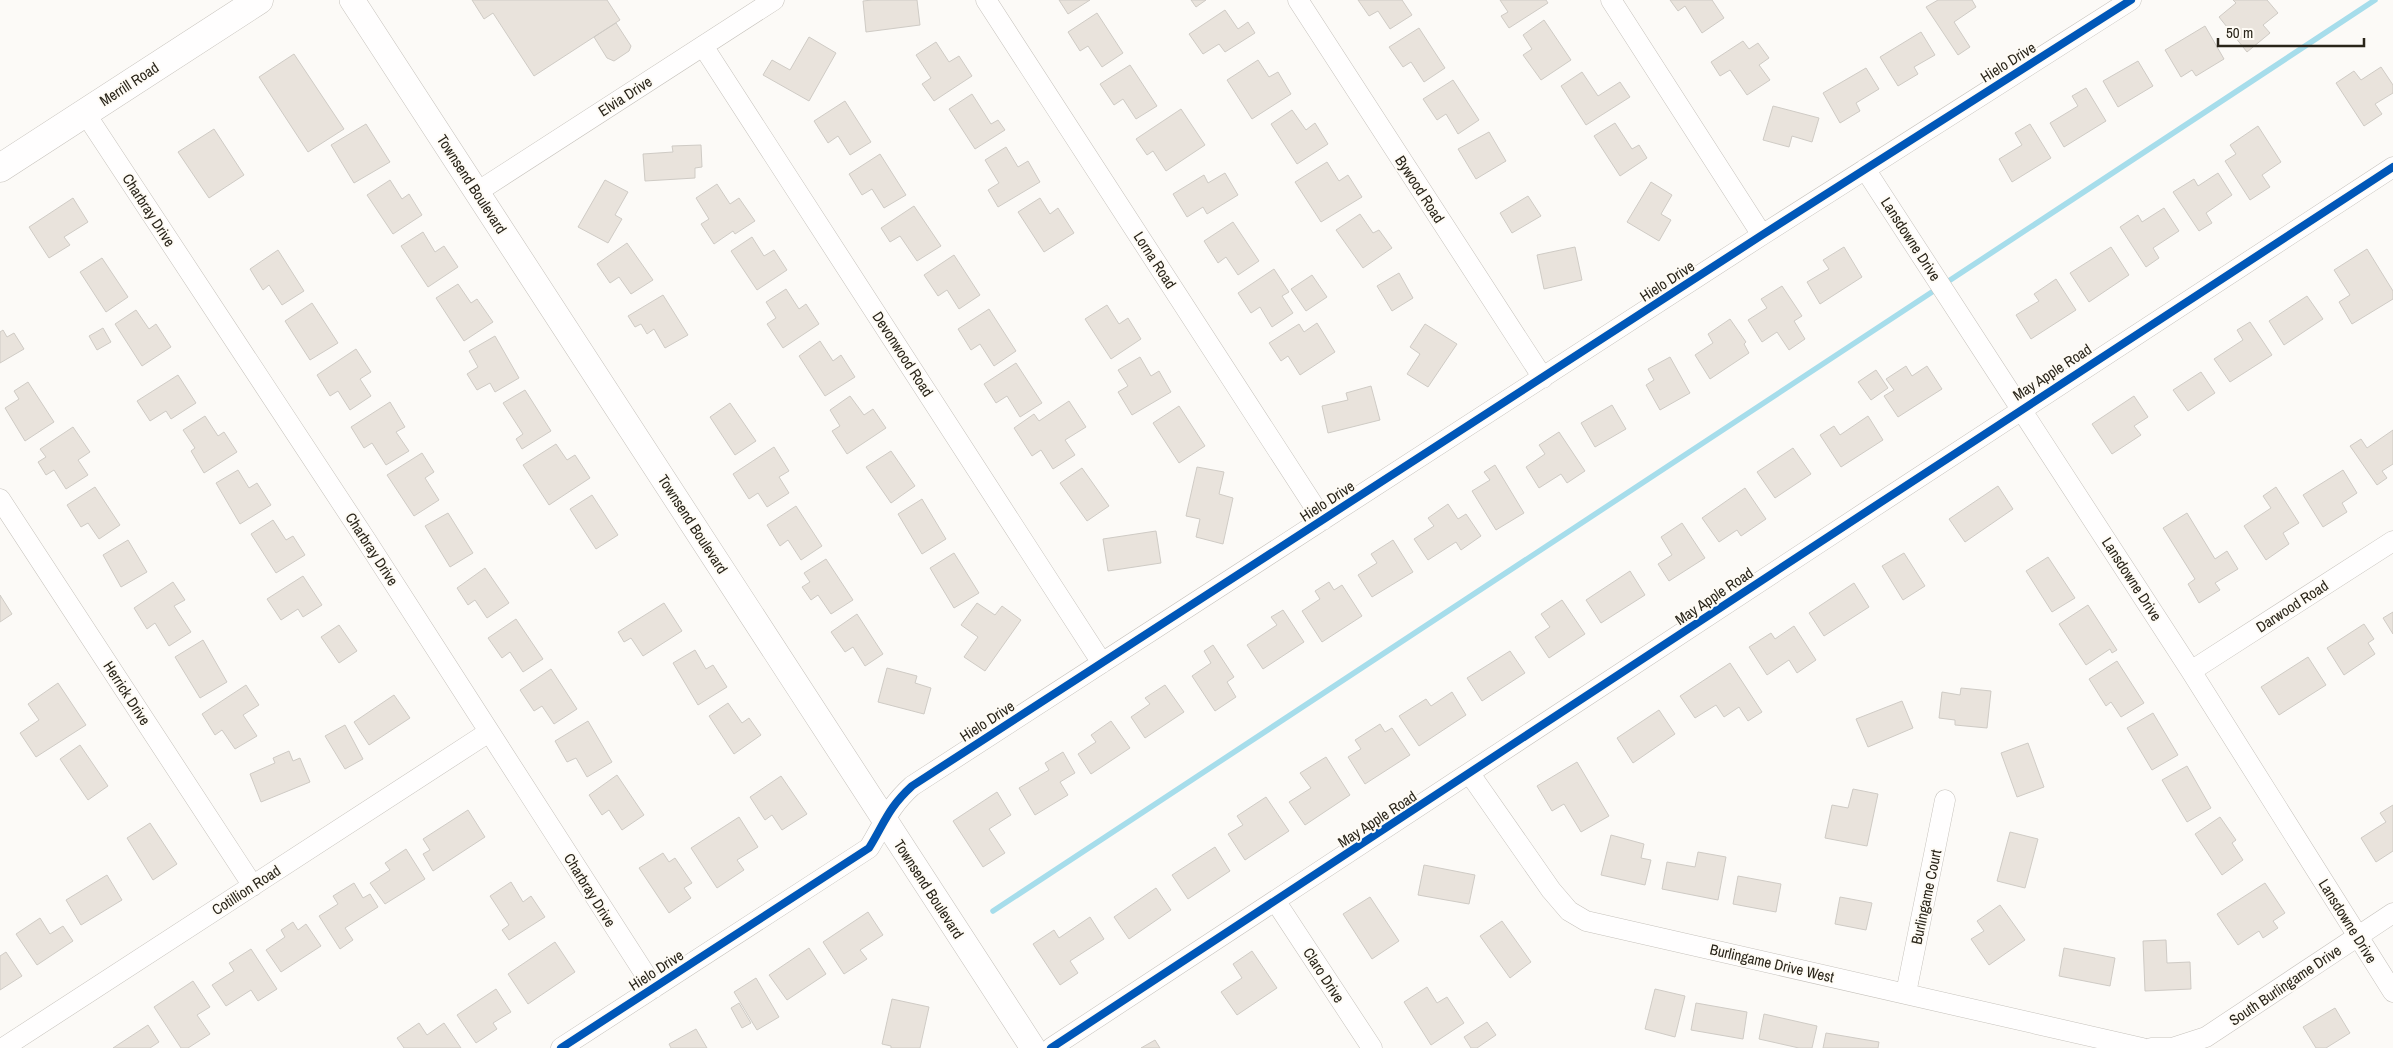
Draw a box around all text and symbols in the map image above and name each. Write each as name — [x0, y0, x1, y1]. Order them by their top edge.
scale bar — [2218, 15, 2364, 47]
text: 50 m — [2226, 22, 2253, 43]
street label: Hielo Drive — [1976, 37, 2040, 87]
street label: Merrill Road — [95, 57, 163, 111]
street label: Elvia Drive — [594, 71, 656, 121]
street label: Townsend Boulevard — [432, 130, 512, 238]
street label: Bywood Road — [1390, 151, 1450, 227]
street label: Charbray Drive — [117, 169, 181, 251]
street label: Lansdowne Drive — [1876, 193, 1946, 285]
street label: Lorna Road — [1129, 227, 1181, 293]
street label: Hielo Drive — [1635, 255, 1699, 307]
street label: Devonwood Road — [868, 307, 938, 401]
street label: May Apple Road — [2008, 339, 2096, 405]
street label: Townsend Boulevard — [653, 470, 733, 578]
street label: Hielo Drive — [1295, 475, 1359, 527]
street label: Charbray Drive — [340, 508, 404, 590]
street label: Lansdowne Drive — [2097, 533, 2167, 625]
street label: May Apple Road — [1671, 562, 1757, 630]
street label: Darwood Road — [2252, 575, 2332, 637]
street label: Herrick Drive — [98, 657, 156, 729]
street label: Hielo Drive — [955, 695, 1019, 747]
street label: May Apple Road — [1333, 786, 1421, 852]
street label: Townsend Boulevard — [889, 835, 969, 943]
street label: Burlingame Court — [1906, 847, 1946, 946]
street label: Charbray Drive — [559, 849, 621, 931]
street label: Cotillion Road — [208, 860, 284, 920]
street label: Lansdowne Drive — [2314, 875, 2382, 967]
street label: Burlingame Drive West — [1708, 938, 1837, 988]
street label: South Burlingame Drive — [2225, 940, 2345, 1030]
street label: Claro Drive — [1298, 943, 1350, 1007]
street label: Hielo Drive — [624, 944, 688, 996]

